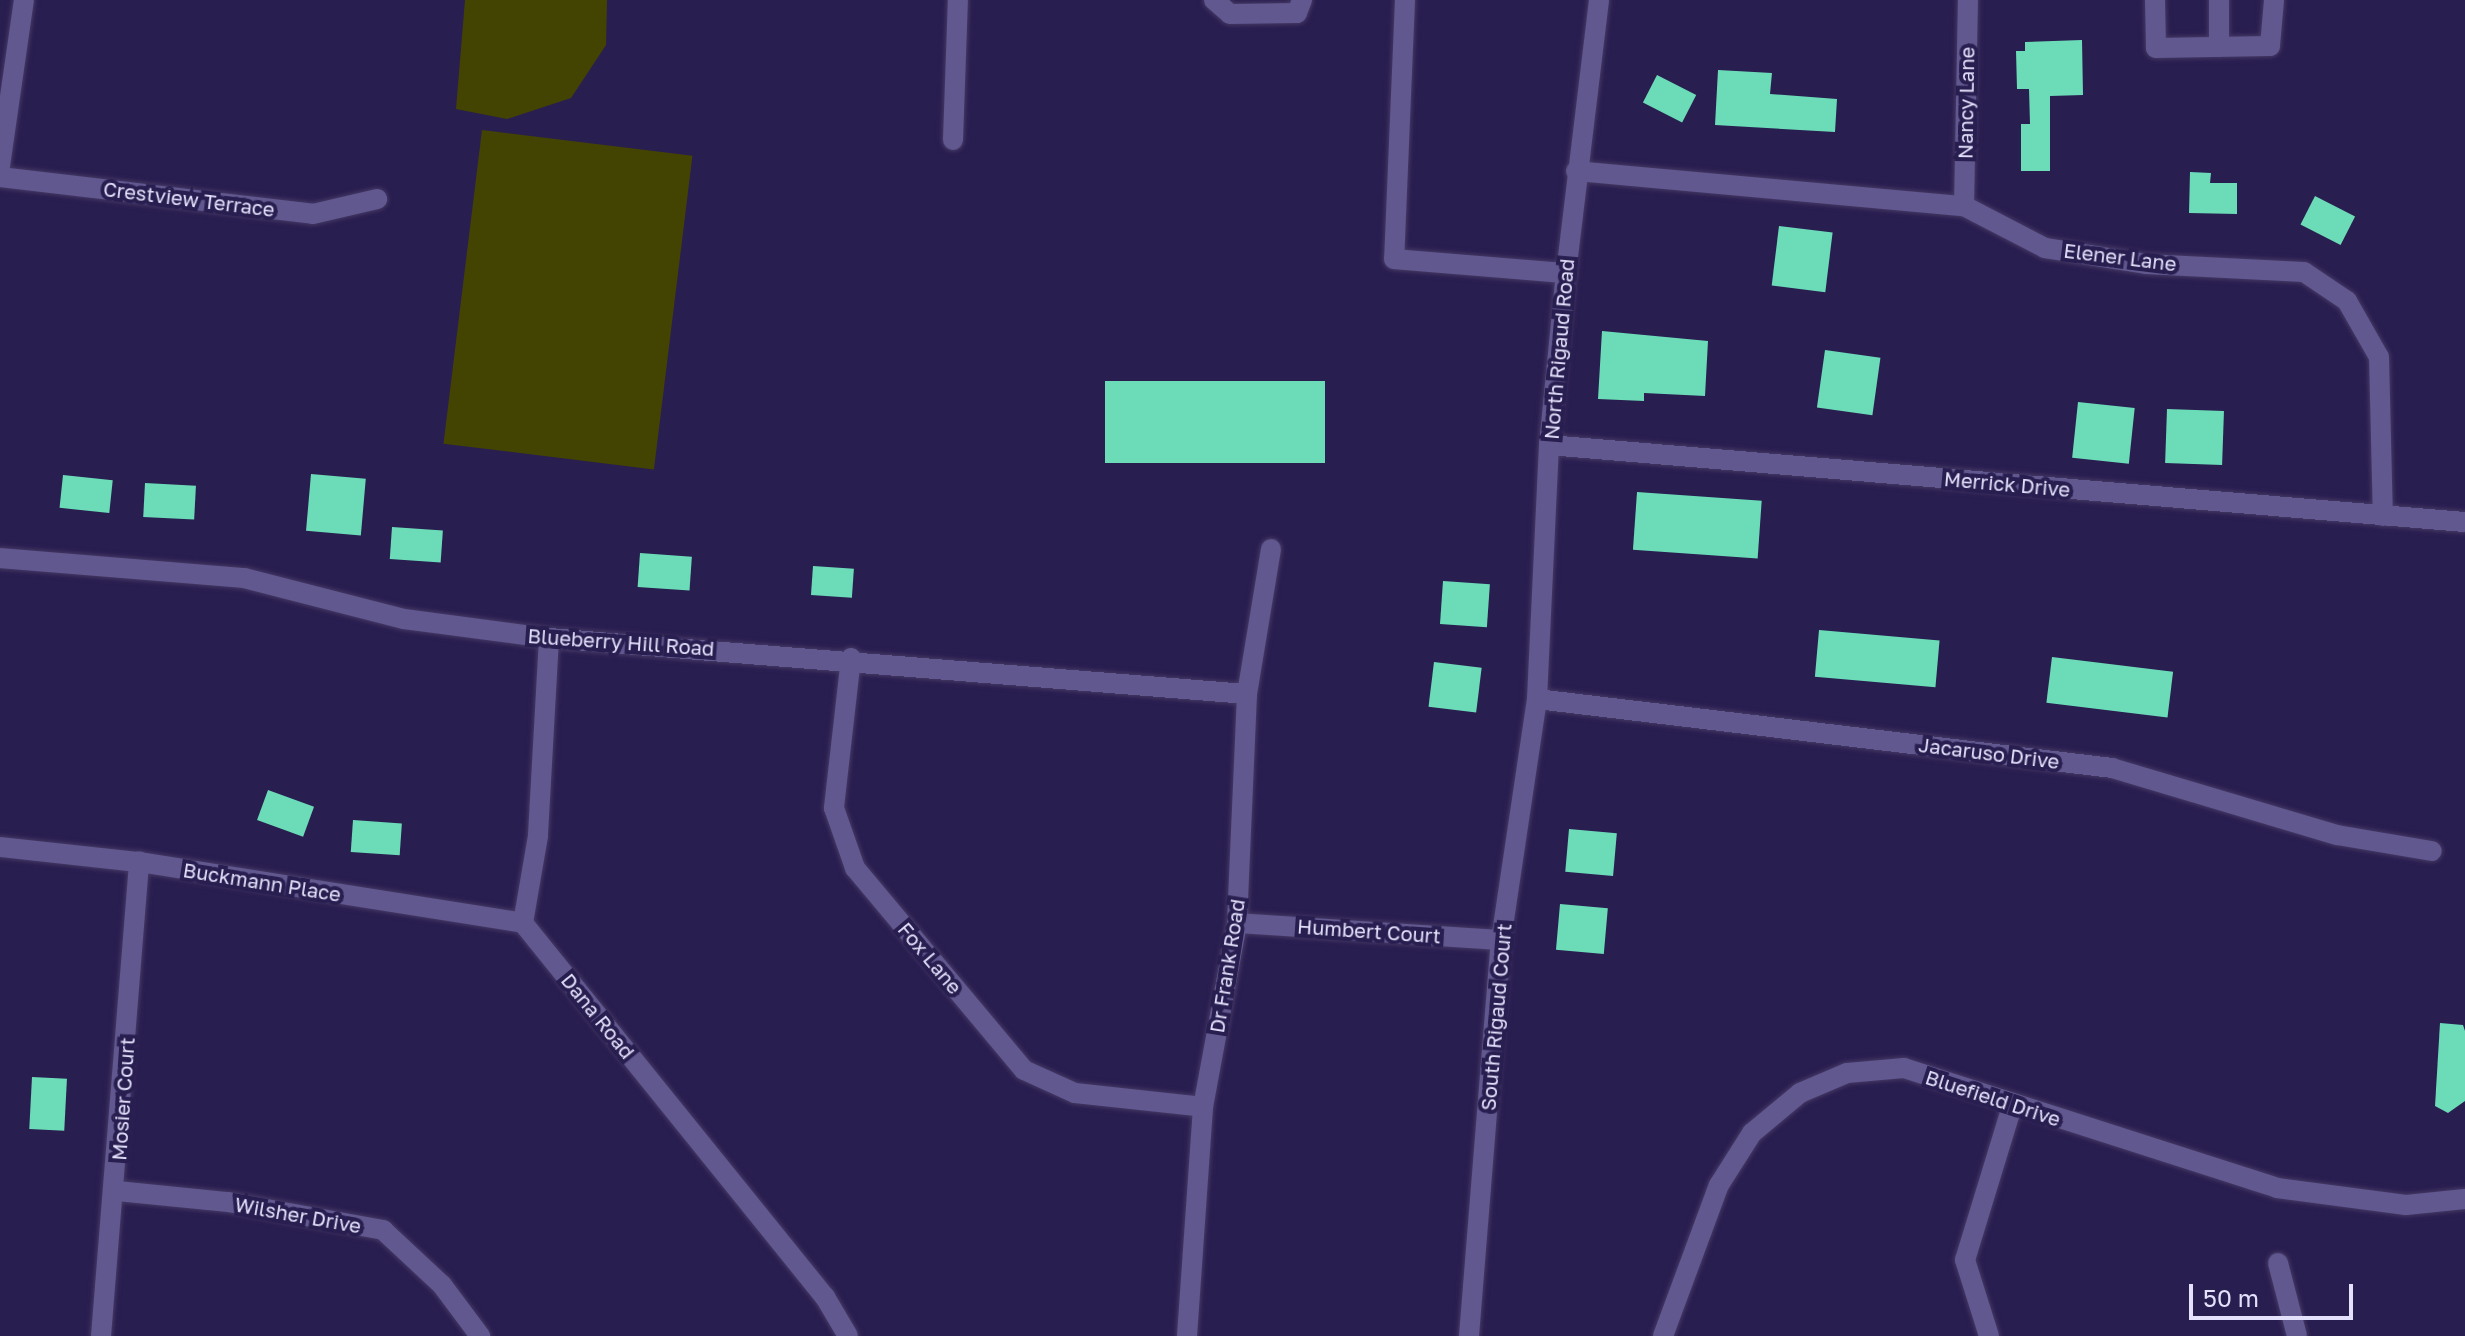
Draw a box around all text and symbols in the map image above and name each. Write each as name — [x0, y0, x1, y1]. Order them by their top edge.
street label: Nancy Lane — [1953, 47, 1979, 159]
street label: Crestview Terrace — [102, 177, 276, 221]
street label: Elener Lane — [2062, 238, 2178, 276]
street label: North Rigaud Road — [1539, 257, 1579, 441]
street label: Merrick Drive — [1943, 467, 2071, 501]
street label: Blueberry Hill Road — [527, 624, 715, 660]
street label: Jacaruso Drive — [1917, 732, 2061, 774]
street label: Buckmann Place — [181, 858, 343, 906]
street label: Dr Frank Road — [1205, 897, 1249, 1035]
street label: Humbert Court — [1296, 914, 1442, 948]
street label: Fox Lane — [893, 917, 967, 999]
street label: South Rigaud Court — [1476, 922, 1516, 1112]
street label: Dana Road — [556, 968, 640, 1064]
street label: Mosier Court — [107, 1037, 139, 1161]
street label: Bluefield Drive — [1922, 1065, 2064, 1131]
street label: Wilsher Drive — [233, 1192, 363, 1238]
scale bar — [2193, 1268, 2357, 1318]
text: 50 m — [2203, 1283, 2259, 1312]

